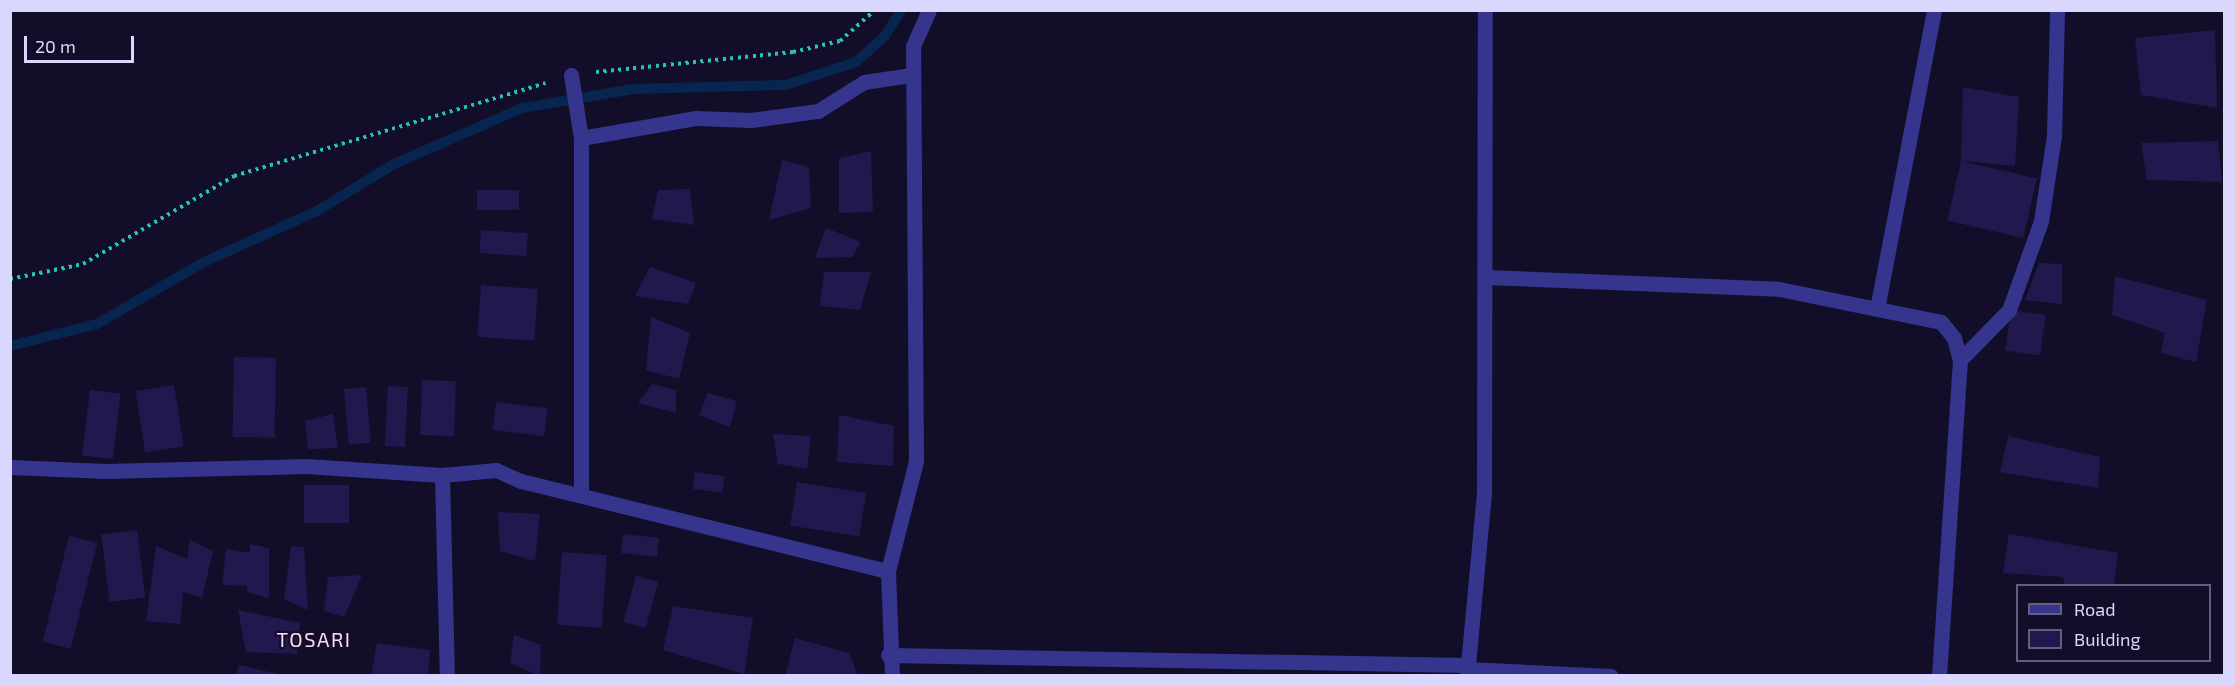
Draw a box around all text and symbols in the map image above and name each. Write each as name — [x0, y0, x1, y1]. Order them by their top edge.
scale bar — [27, 24, 136, 62]
text: 20 m — [35, 35, 76, 57]
legend — [2016, 584, 2211, 662]
text: Road — [2074, 598, 2115, 620]
district label: TOSARI — [277, 627, 351, 651]
text: Building — [2074, 628, 2141, 650]

